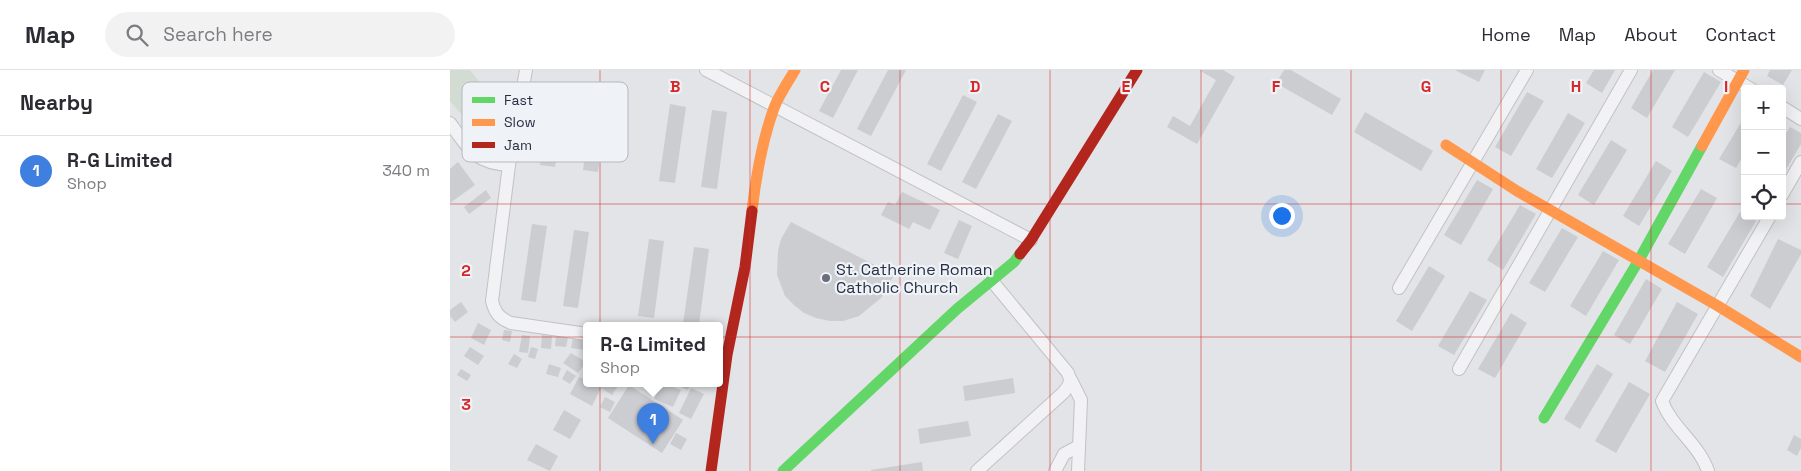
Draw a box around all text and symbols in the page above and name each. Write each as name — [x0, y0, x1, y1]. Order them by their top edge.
search box — [105, 12, 455, 57]
text: Map — [25, 19, 75, 50]
icon: search — [123, 21, 151, 49]
text: Search here — [163, 22, 273, 47]
text: Home — [1482, 23, 1531, 46]
text: Map — [1559, 23, 1596, 46]
text: About — [1624, 23, 1678, 46]
text: Contact — [1706, 23, 1776, 46]
text: B — [670, 76, 680, 97]
text: C — [820, 76, 830, 97]
text: D — [970, 76, 980, 97]
text: E — [1122, 76, 1131, 97]
text: F — [1272, 76, 1281, 97]
text: G — [1421, 76, 1431, 97]
text: H — [1571, 76, 1581, 97]
text: I — [1724, 76, 1728, 97]
legend — [462, 82, 628, 162]
map controls — [1741, 85, 1786, 220]
button: + — [1741, 85, 1786, 130]
text: Nearby — [20, 89, 93, 116]
text: Fast — [504, 91, 533, 109]
text: Slow — [504, 113, 536, 131]
button: − — [1741, 130, 1786, 175]
text: Jam — [504, 136, 532, 154]
text: R-G Limited — [67, 148, 173, 173]
text: 1 — [32, 160, 40, 181]
text: 340 m — [382, 160, 430, 181]
text: Shop — [67, 173, 107, 194]
button: locate — [1741, 175, 1786, 220]
your location — [1269, 203, 1295, 229]
place label: St. Catherine Roman Catholic Church — [836, 259, 993, 298]
text: 2 — [461, 260, 471, 281]
marker: St. Catherine Roman Catholic Church — [820, 272, 832, 284]
popup — [583, 322, 723, 387]
text: R-G Limited — [600, 332, 706, 357]
text: Shop — [600, 357, 640, 378]
text: 3 — [461, 394, 471, 415]
pin: 1 — [637, 403, 669, 444]

